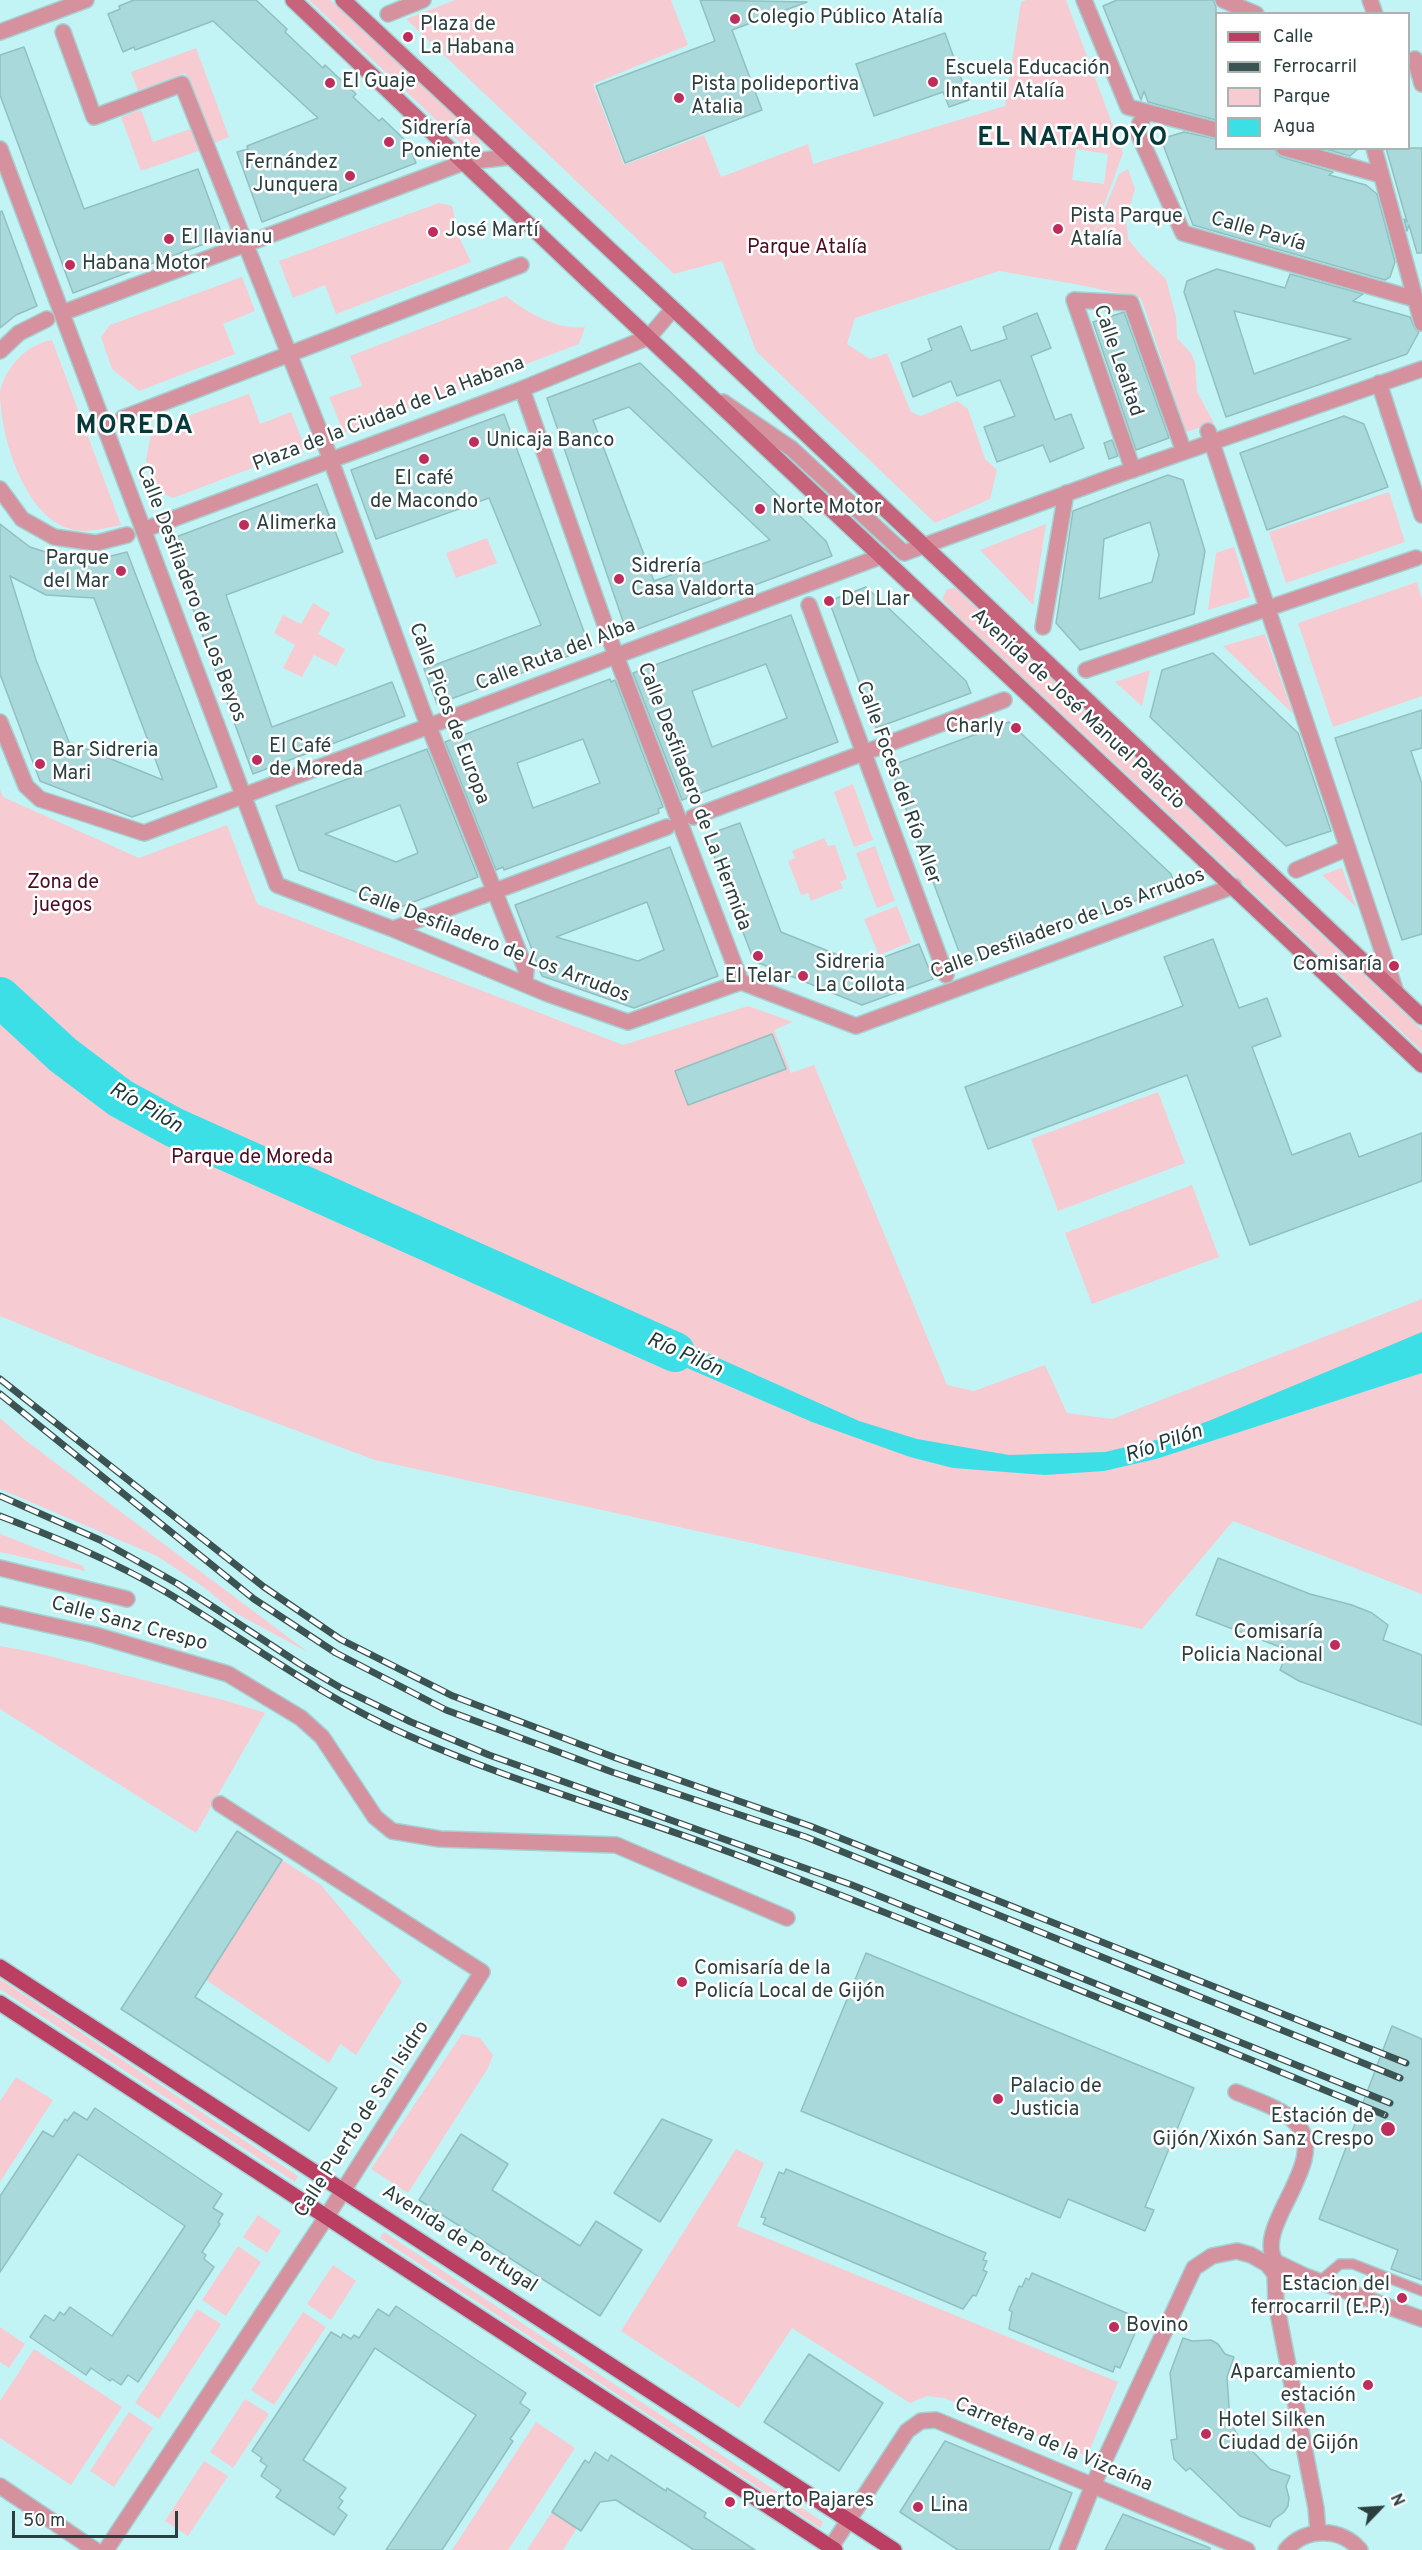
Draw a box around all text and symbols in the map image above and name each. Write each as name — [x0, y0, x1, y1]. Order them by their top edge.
place label: Colegio Público Atalía — [747, 7, 943, 31]
marker: Colegio Público Atalía — [728, 12, 742, 26]
legend — [1215, 12, 1410, 150]
place label: Plaza de La Habana — [420, 14, 514, 61]
text: Calle — [1273, 26, 1313, 49]
marker: Plaza de La Habana — [401, 30, 415, 44]
text: Ferrocarril — [1273, 56, 1357, 79]
place label: Escuela Educación Infantil Atalía — [945, 58, 1110, 105]
place label: El Guaje — [342, 71, 416, 95]
place label: Pista polideportiva Atalia — [691, 74, 859, 121]
marker: Escuela Educación Infantil Atalía — [926, 75, 940, 89]
marker: El Guaje — [323, 76, 337, 90]
text: Parque — [1273, 86, 1330, 109]
marker: Pista polideportiva Atalia — [672, 91, 686, 105]
text: Agua — [1273, 116, 1315, 139]
place label: Sidrería Poniente — [401, 118, 481, 165]
district label: EL NATAHOYO — [977, 124, 1169, 156]
marker: Sidrería Poniente — [382, 135, 396, 149]
place label: Fernández Junquera — [244, 152, 338, 199]
marker: Fernández Junquera — [343, 169, 357, 183]
place label: Pista Parque Atalía — [1070, 206, 1183, 253]
street label: Calle Pavía — [1208, 208, 1308, 258]
place label: José Martí — [445, 220, 538, 244]
marker: Pista Parque Atalía — [1051, 222, 1065, 236]
marker: José Martí — [426, 225, 440, 239]
place label: El llavianu — [181, 227, 272, 251]
marker: El llavianu — [162, 232, 176, 246]
park label: Parque Atalía — [747, 237, 867, 261]
place label: Habana Motor — [82, 253, 208, 277]
marker: Habana Motor — [63, 258, 77, 272]
street label: Calle Lealtad — [1087, 302, 1147, 420]
street label: Plaza de la Ciudad de La Habana — [250, 352, 528, 478]
district label: MOREDA — [76, 412, 194, 444]
place label: Unicaja Banco — [486, 430, 614, 454]
marker: Unicaja Banco — [467, 435, 481, 449]
marker: El café de Macondo — [417, 452, 431, 466]
street label: Calle Desfiladero de Los Beyos — [130, 462, 250, 726]
place label: El café de Macondo — [370, 468, 478, 515]
place label: Norte Motor — [772, 497, 881, 521]
marker: Norte Motor — [753, 502, 767, 516]
place label: Alimerka — [256, 513, 336, 537]
marker: Alimerka — [237, 518, 251, 532]
place label: Parque del Mar — [43, 548, 109, 595]
place label: Sidrería Casa Valdorta — [631, 556, 755, 603]
marker: Parque del Mar — [114, 564, 128, 578]
marker: Sidrería Casa Valdorta — [612, 572, 626, 586]
place label: Del Llar — [841, 589, 910, 613]
marker: Del Llar — [822, 594, 836, 608]
street label: Avenida de José Manuel Palacio — [965, 604, 1189, 816]
street label: Calle Ruta del Alba — [473, 615, 639, 697]
street label: Calle Picos de Europa — [402, 620, 494, 808]
street label: Calle Desfiladero de La Hermida — [631, 660, 755, 934]
street label: Calle Foces del Río Aller — [849, 678, 945, 888]
place label: Charly — [945, 716, 1004, 740]
marker: Charly — [1009, 721, 1023, 735]
place label: El Café de Moreda — [269, 736, 363, 783]
place label: Bar Sidreria Mari — [52, 740, 158, 787]
marker: El Café de Moreda — [250, 753, 264, 767]
marker: Bar Sidreria Mari — [33, 757, 47, 771]
street label: Calle Desfiladero de Los Arrudos — [928, 864, 1208, 986]
park label: Zona de juegos — [27, 872, 99, 919]
street label: Calle Desfiladero de Los Arrudos — [353, 883, 633, 1009]
marker: El Telar — [751, 949, 765, 963]
place label: Sidreria La Collota — [815, 952, 905, 999]
place label: Comisaría — [1293, 954, 1382, 978]
marker: Comisaría — [1387, 959, 1401, 973]
place label: El Telar — [725, 966, 791, 990]
marker: Sidreria La Collota — [796, 969, 810, 983]
water label: Río Pilón — [104, 1078, 186, 1140]
park label: Parque de Moreda — [171, 1147, 333, 1171]
water label: Río Pilón — [642, 1328, 726, 1384]
water label: Río Pilón — [1122, 1420, 1206, 1470]
street label: Calle Sanz Crespo — [48, 1593, 210, 1657]
place label: Comisaría Policia Nacional — [1181, 1622, 1323, 1669]
marker: Comisaría Policia Nacional — [1328, 1638, 1342, 1652]
place label: Comisaría de la Policía Local de Gijón — [694, 1958, 885, 2005]
marker: Comisaría de la Policía Local de Gijón — [675, 1975, 689, 1989]
street label: Calle Puerto de San Isidro — [290, 2017, 436, 2223]
place label: Palacio de Justicia — [1010, 2076, 1102, 2123]
marker: Palacio de Justicia — [991, 2092, 1005, 2106]
place label: Estación de Gijón/Xixón Sanz Crespo — [1152, 2106, 1374, 2153]
marker: Estación de Gijón/Xixón Sanz Crespo — [1379, 2120, 1397, 2138]
street label: Avenida de Portugal — [377, 2181, 541, 2299]
place label: Estacion del ferrocarril (E.P.) — [1251, 2274, 1390, 2321]
marker: Estacion del ferrocarril (E.P.) — [1395, 2291, 1409, 2305]
place label: Bovino — [1126, 2315, 1188, 2339]
marker: Bovino — [1107, 2320, 1121, 2334]
place label: Aparcamiento estación — [1230, 2362, 1356, 2409]
marker: Aparcamiento estación — [1361, 2378, 1375, 2392]
street label: Carretera de la Vizcaína — [950, 2393, 1156, 2499]
place label: Hotel Silken Ciudad de Gijón — [1218, 2410, 1359, 2457]
marker: Hotel Silken Ciudad de Gijón — [1199, 2427, 1213, 2441]
north arrow — [1350, 2478, 1410, 2538]
place label: Puerto Pajares — [742, 2490, 874, 2514]
text: N — [1385, 2491, 1408, 2510]
marker: Puerto Pajares — [723, 2495, 737, 2509]
place label: Lina — [930, 2495, 968, 2519]
scale bar — [15, 2499, 182, 2537]
marker: Lina — [911, 2500, 925, 2514]
text: 50 m — [23, 2510, 65, 2533]

